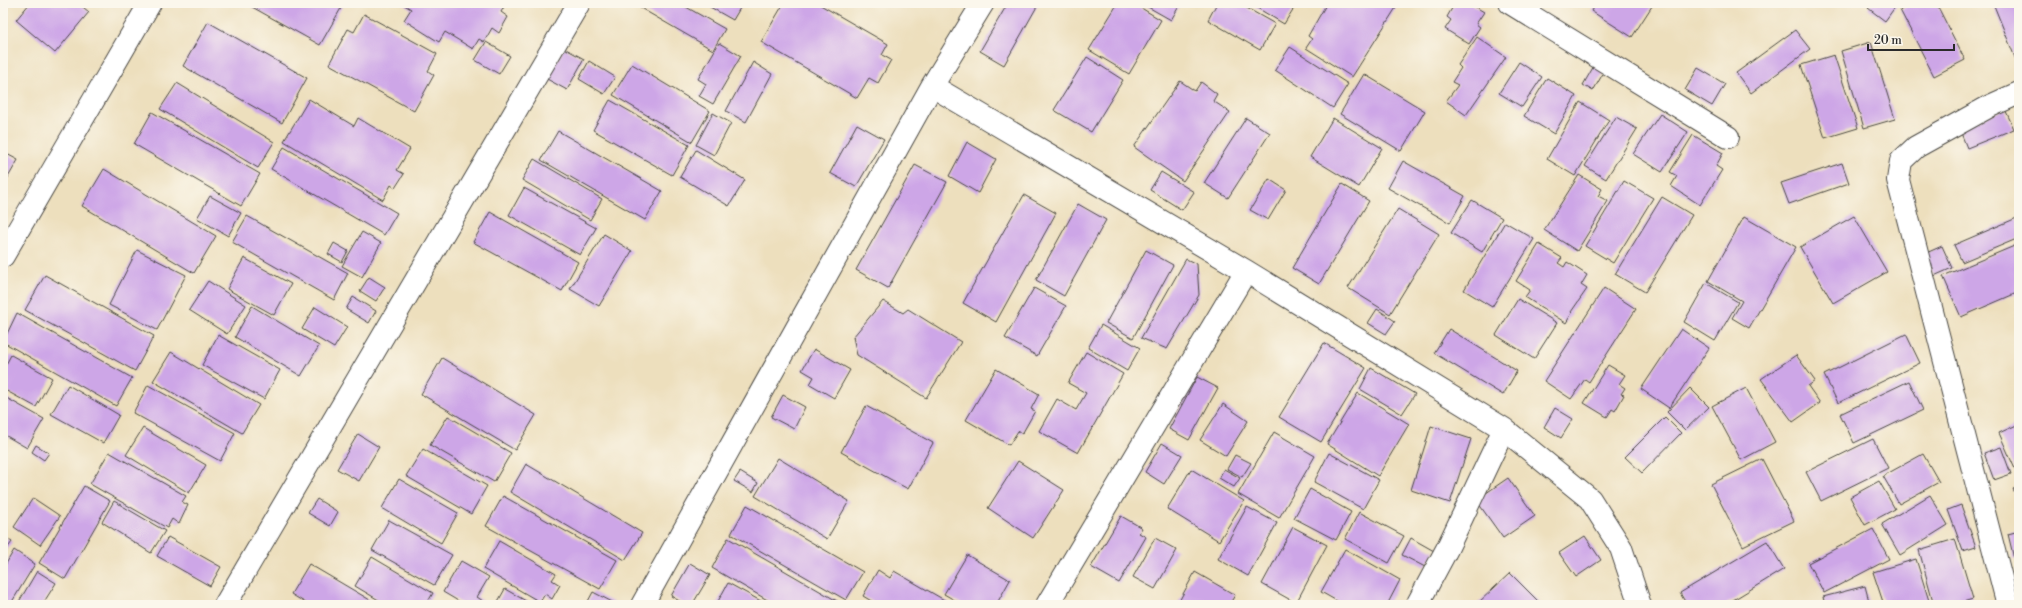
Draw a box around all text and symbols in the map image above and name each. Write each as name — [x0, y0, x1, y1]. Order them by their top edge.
scale bar — [1868, 26, 1954, 52]
text: 20 m — [1874, 33, 1902, 48]

